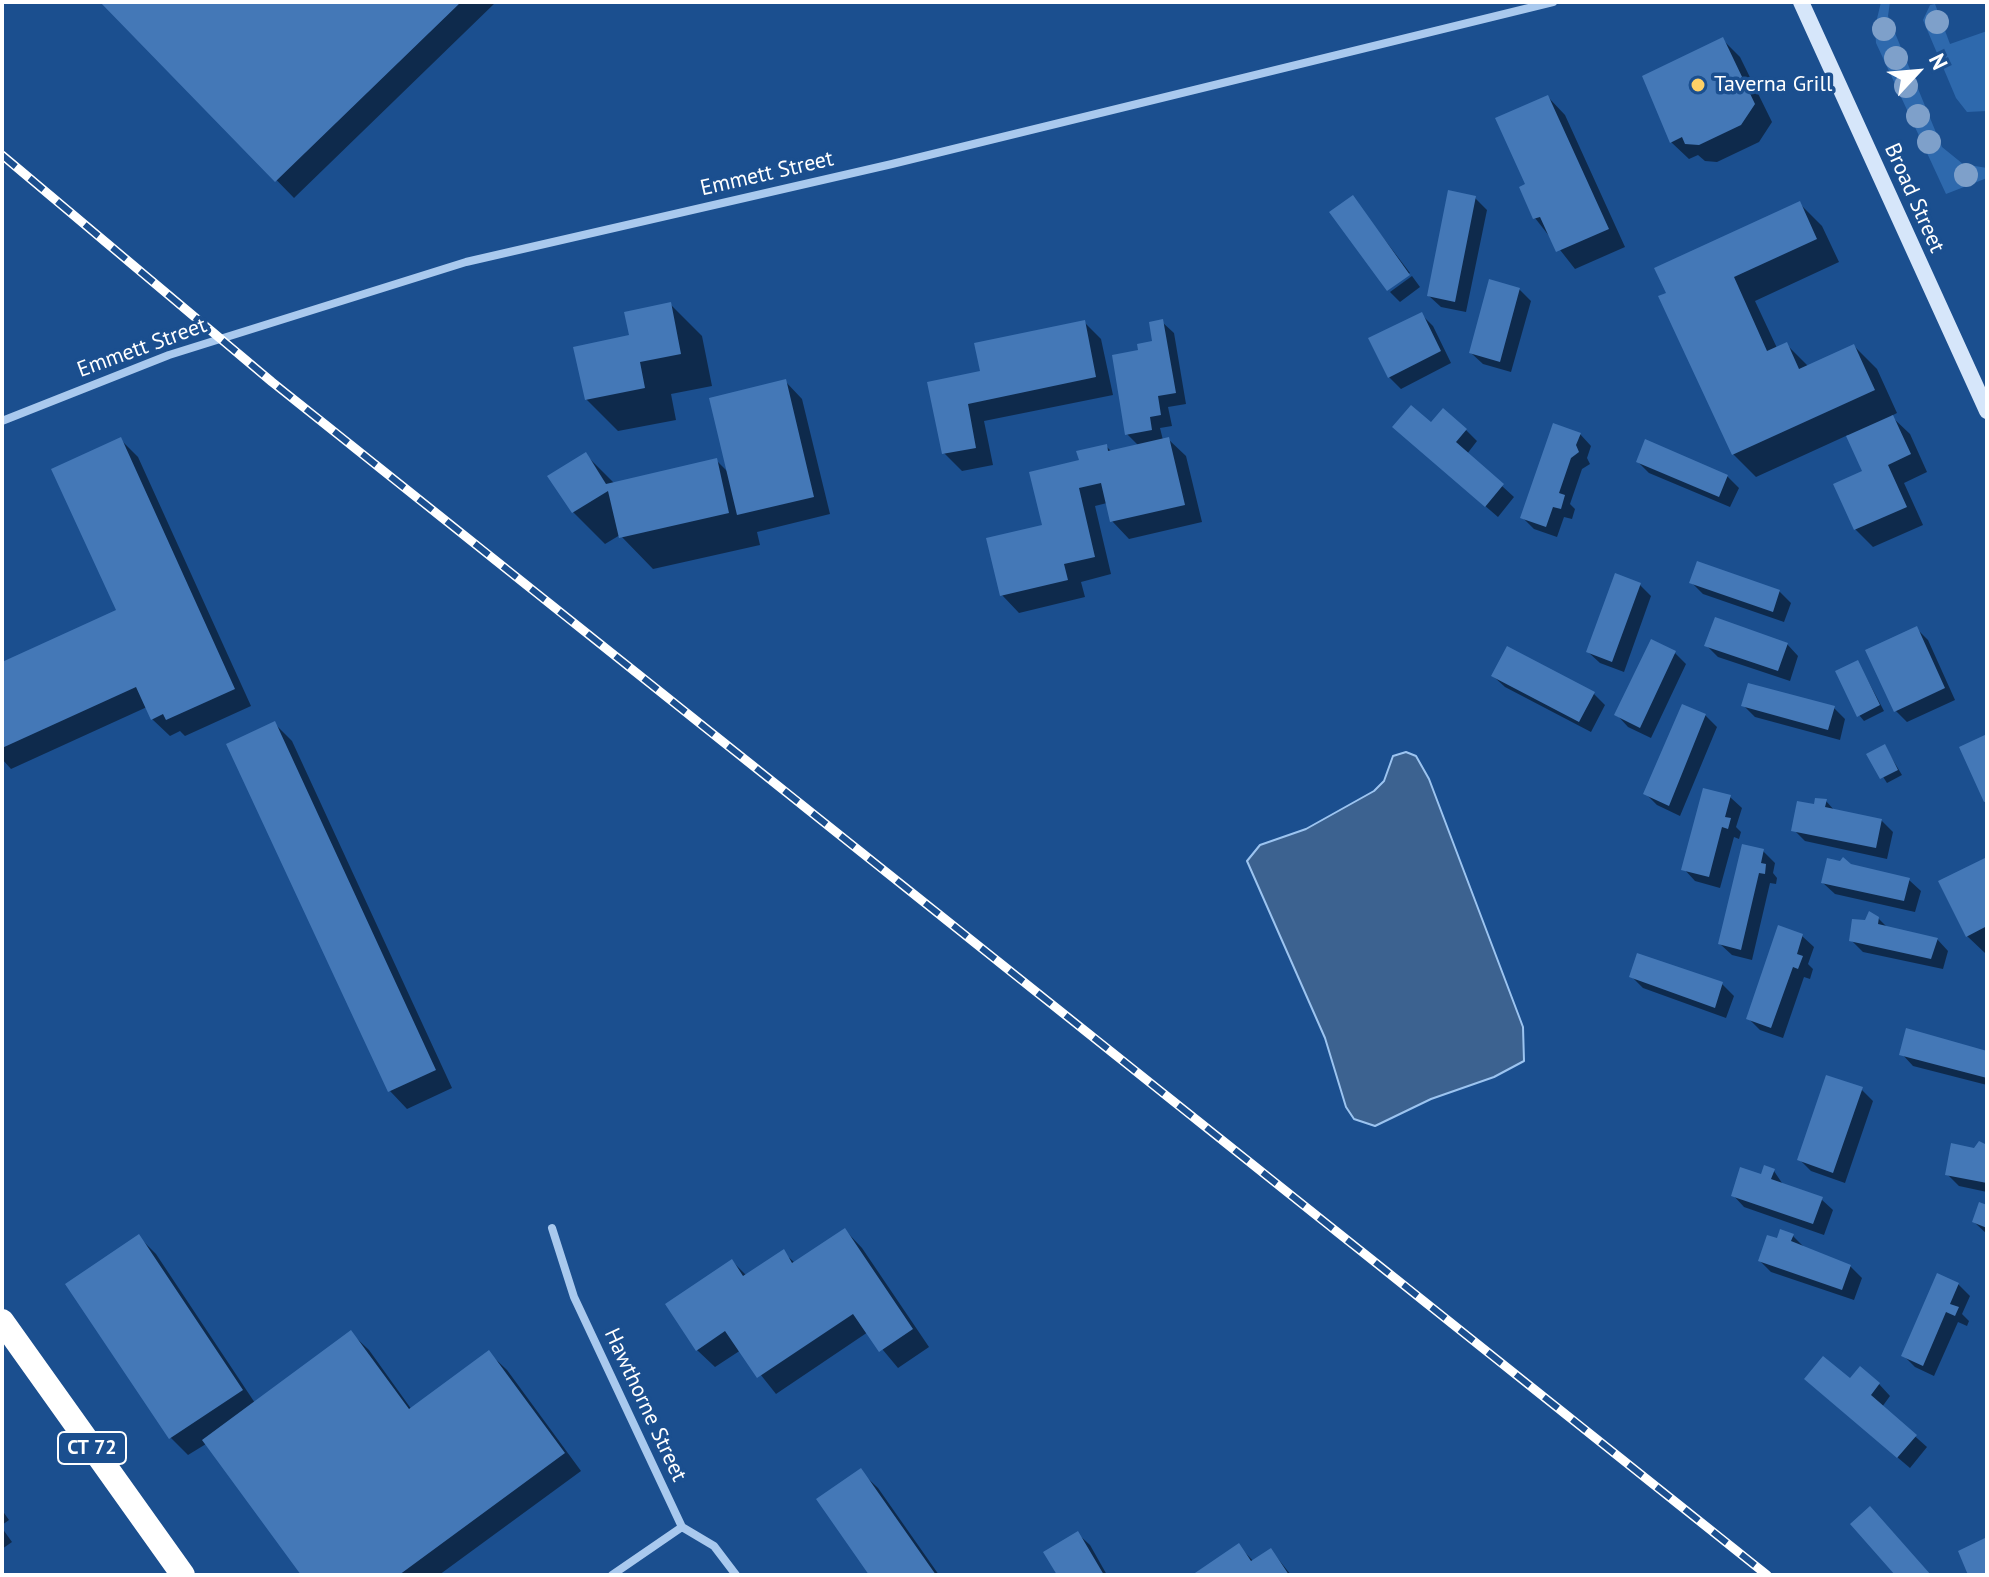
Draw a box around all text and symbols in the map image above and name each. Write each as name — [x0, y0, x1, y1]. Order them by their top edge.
north arrow — [1877, 32, 1957, 112]
text: N — [1923, 49, 1954, 74]
place label: Taverna Grill — [1714, 72, 1832, 98]
marker: Taverna Grill — [1689, 76, 1707, 94]
street label: Broad Street — [1878, 139, 1950, 257]
street label: Emmett Street — [698, 146, 836, 202]
street label: Emmett Street — [74, 312, 210, 384]
street label: Hawthorne Street — [598, 1324, 692, 1486]
road number: CT 72 — [58, 1432, 126, 1464]

